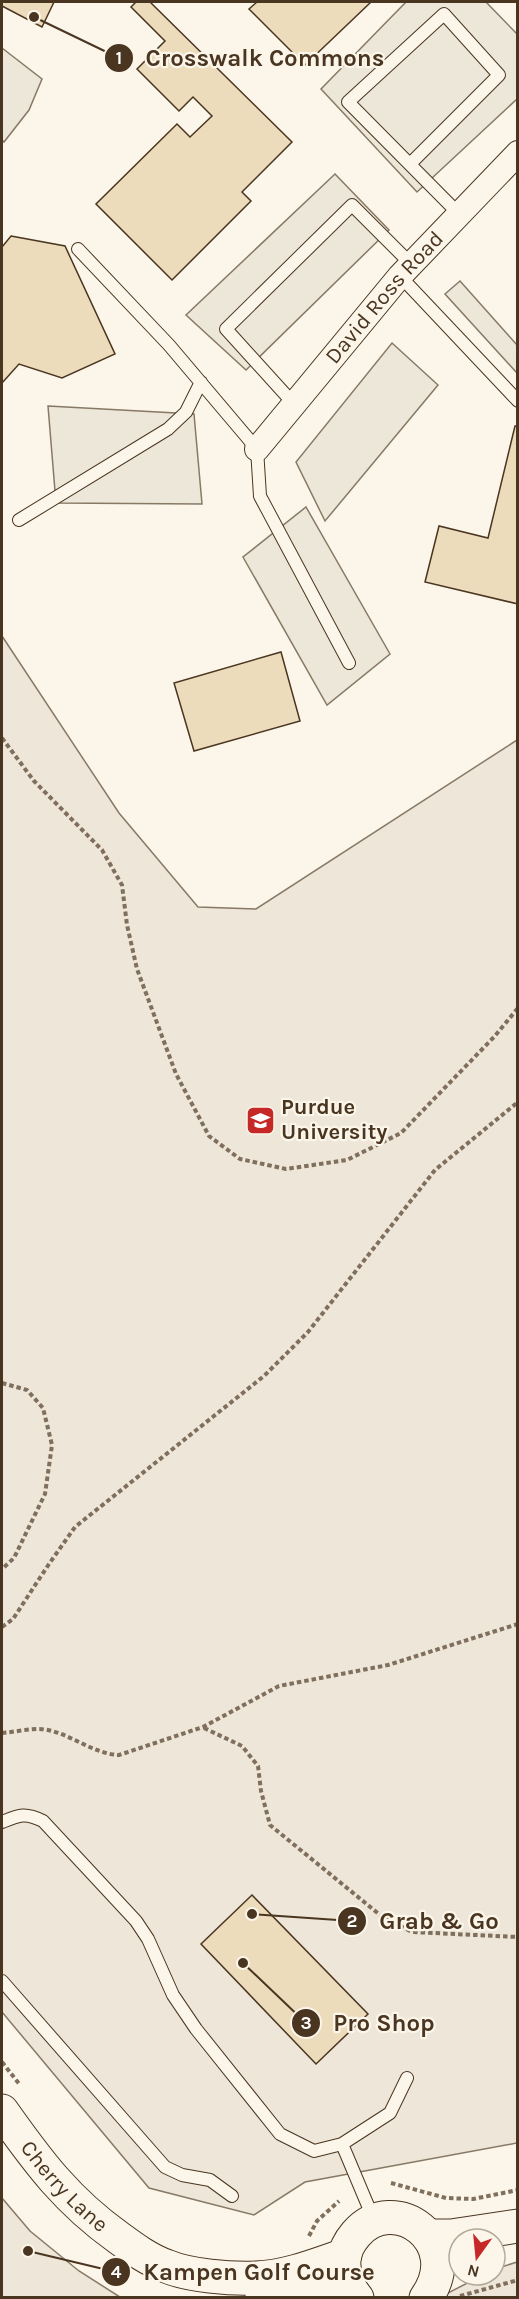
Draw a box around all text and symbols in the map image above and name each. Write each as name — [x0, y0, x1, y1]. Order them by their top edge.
callout: Crosswalk Commons — [104, 37, 396, 79]
text: Crosswalk Commons — [146, 44, 384, 72]
text: 1 — [116, 47, 122, 69]
street label: David Ross Road — [320, 226, 449, 369]
place label: Purdue University — [281, 1094, 387, 1145]
school or university icon: Purdue University — [244, 1104, 276, 1136]
callout: Grab & Go — [337, 1900, 511, 1942]
text: Grab & Go — [379, 1907, 499, 1935]
text: 2 — [347, 1910, 357, 1932]
callout: Pro Shop — [291, 2002, 447, 2044]
text: Pro Shop — [333, 2009, 435, 2037]
text: 3 — [300, 2012, 312, 2034]
street label: Cherry Lane — [15, 2135, 113, 2238]
north arrow — [447, 2227, 507, 2287]
callout: Kampen Golf Course — [101, 2251, 387, 2293]
text: Kampen Golf Course — [143, 2258, 375, 2286]
text: N — [465, 2260, 481, 2282]
text: 4 — [111, 2261, 122, 2283]

